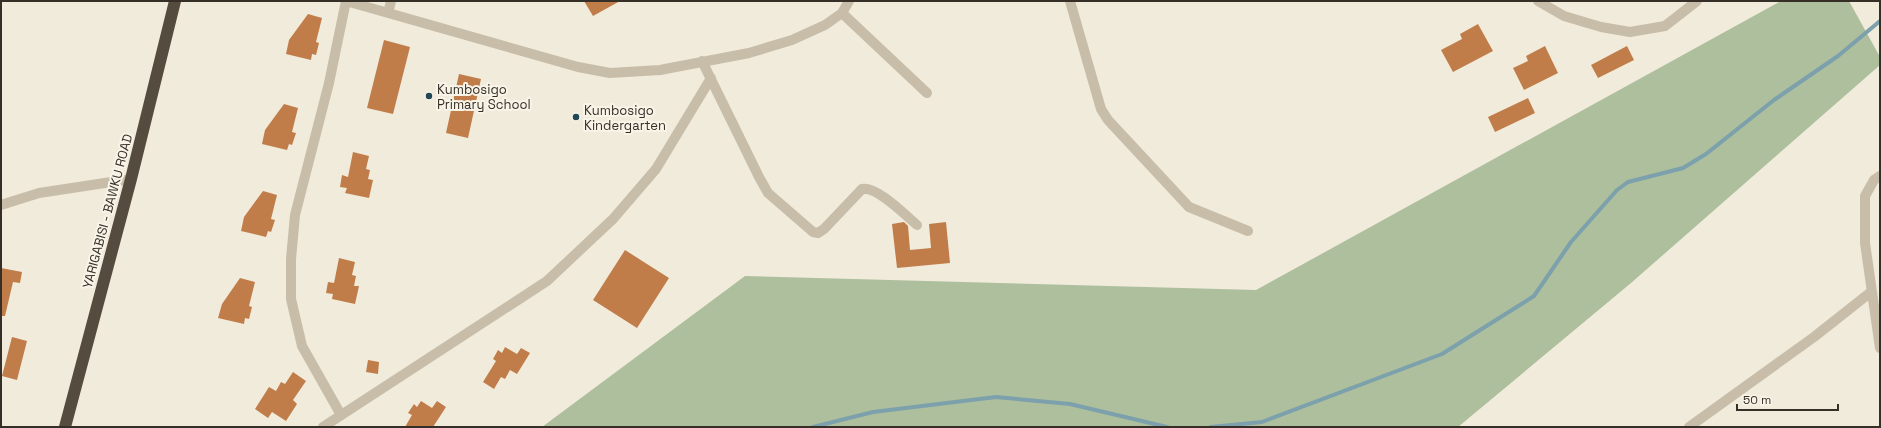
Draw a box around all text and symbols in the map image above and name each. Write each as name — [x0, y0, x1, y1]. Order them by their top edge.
place label: Kumbosigo Primary School — [437, 81, 531, 113]
marker: Kumbosigo Primary School — [424, 91, 434, 101]
place label: Kumbosigo Kindergarten — [584, 102, 666, 134]
marker: Kumbosigo Kindergarten — [571, 112, 581, 122]
street label: YARIGABISI - BAWKU ROAD — [79, 132, 136, 290]
scale bar — [1737, 386, 1838, 412]
text: 50 m — [1743, 392, 1771, 408]

